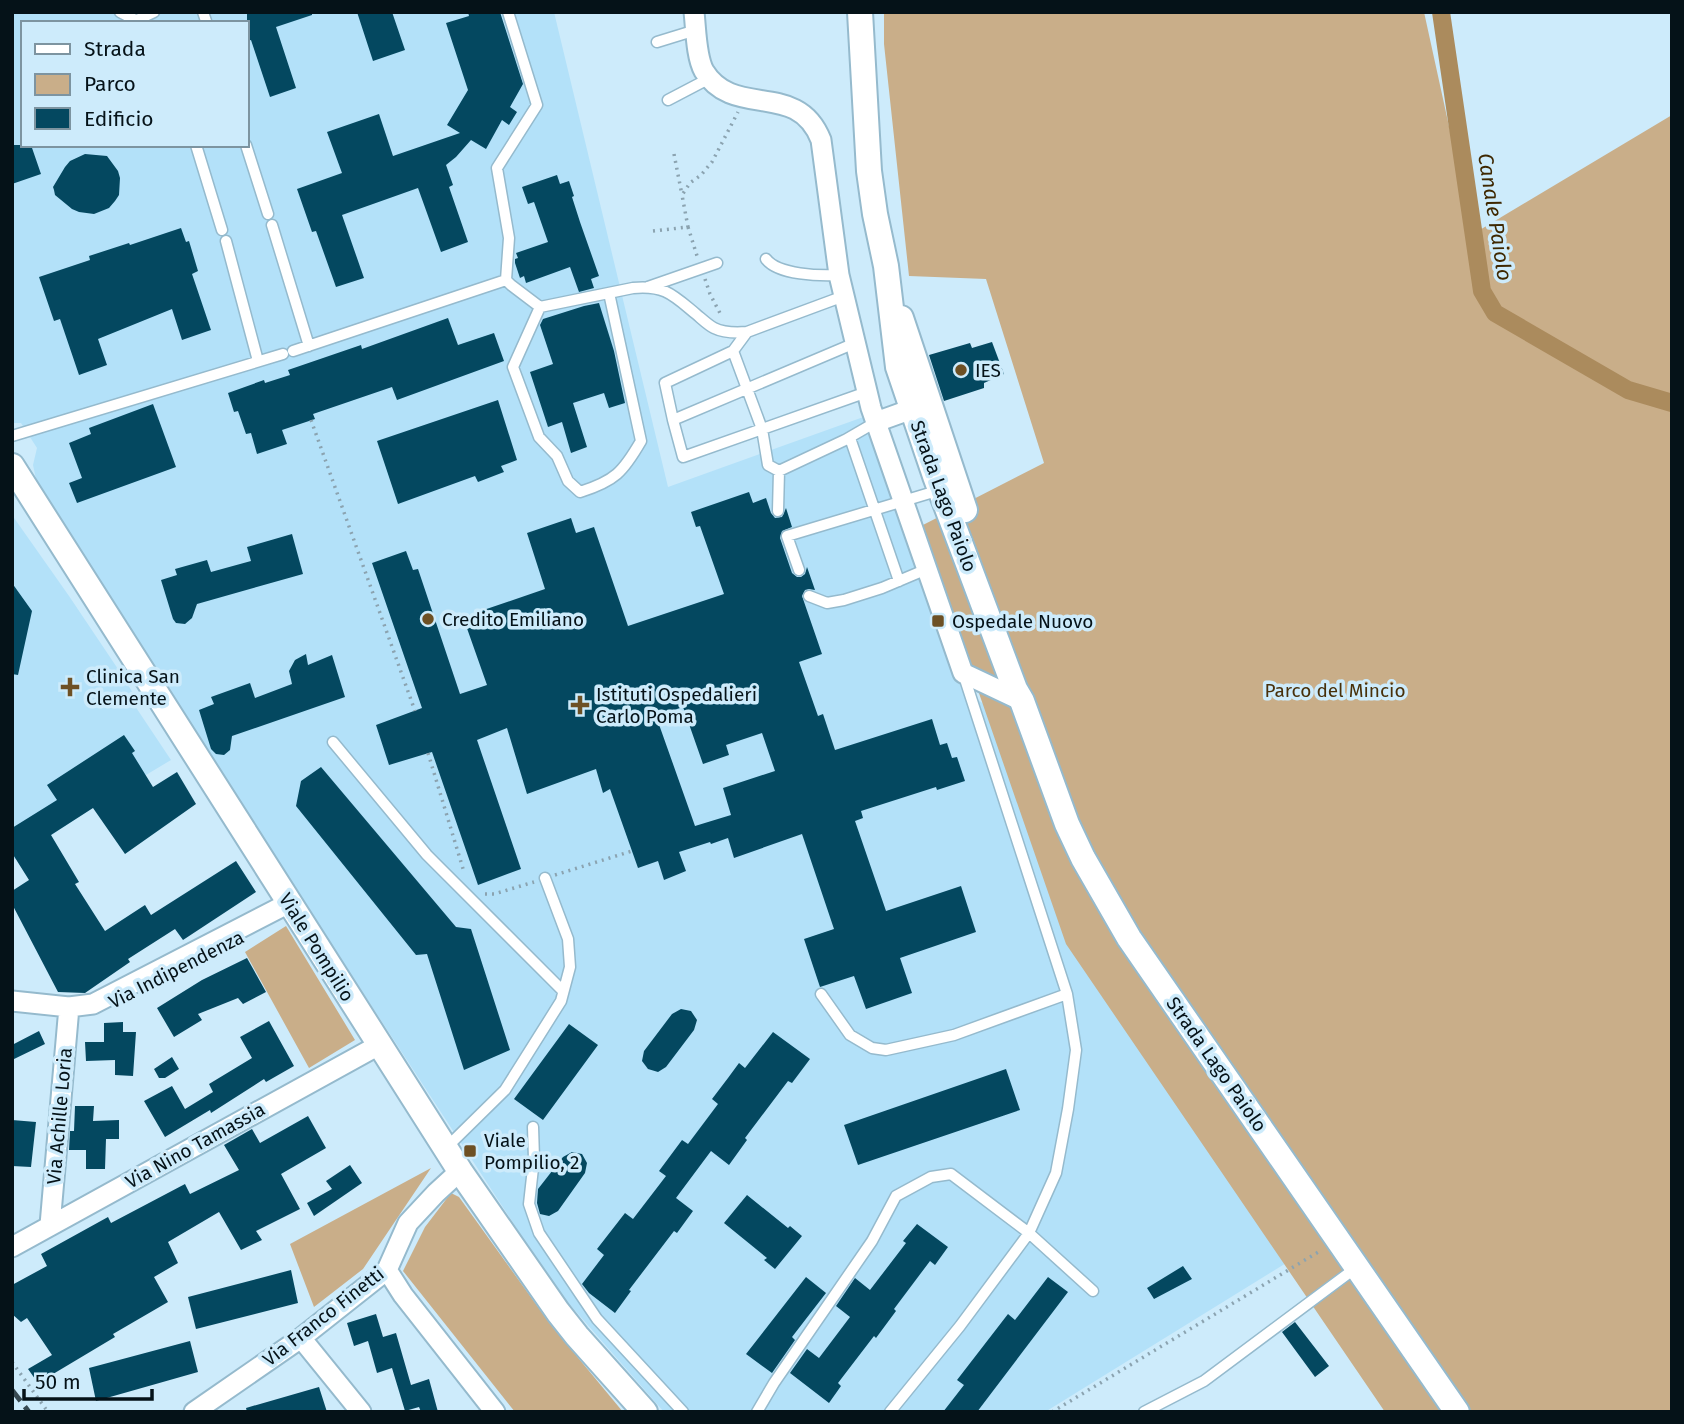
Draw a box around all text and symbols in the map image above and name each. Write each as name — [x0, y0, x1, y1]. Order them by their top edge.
legend — [21, 21, 248, 147]
text: Strada — [84, 36, 146, 62]
text: Parco — [84, 71, 136, 97]
text: Edificio — [84, 106, 154, 132]
water label: Canale Paiolo — [1472, 151, 1518, 283]
place label: IES — [975, 359, 1001, 382]
marker: IES — [953, 362, 969, 378]
street label: Strada Lago Paiolo — [905, 417, 982, 575]
place label: Credito Emiliano — [442, 608, 584, 631]
place label: Ospedale Nuovo — [952, 610, 1093, 633]
marker: Credito Emiliano — [420, 611, 436, 627]
marker: Ospedale Nuovo — [930, 613, 946, 629]
place label: Clinica San Clemente — [86, 665, 180, 710]
marker: Clinica San Clemente — [60, 677, 80, 697]
park label: Parco del Mincio — [1264, 679, 1406, 702]
place label: Istituti Ospedalieri Carlo Poma — [596, 683, 757, 728]
marker: Istituti Ospedalieri Carlo Poma — [570, 695, 590, 715]
street label: Viale Pompilio — [274, 889, 359, 1006]
street label: Via Indipendenza — [105, 925, 248, 1013]
street label: Strada Lago Paiolo — [1161, 992, 1272, 1136]
street label: Via Achille Loria — [42, 1047, 77, 1185]
street label: Via Nino Tamassia — [122, 1098, 269, 1193]
place label: Viale Pompilio, 2 — [484, 1129, 579, 1174]
marker: Viale Pompilio, 2 — [462, 1143, 478, 1159]
street label: Via Franco Finetti — [258, 1262, 389, 1371]
scale bar — [24, 1358, 152, 1402]
text: 50 m — [35, 1369, 81, 1395]

